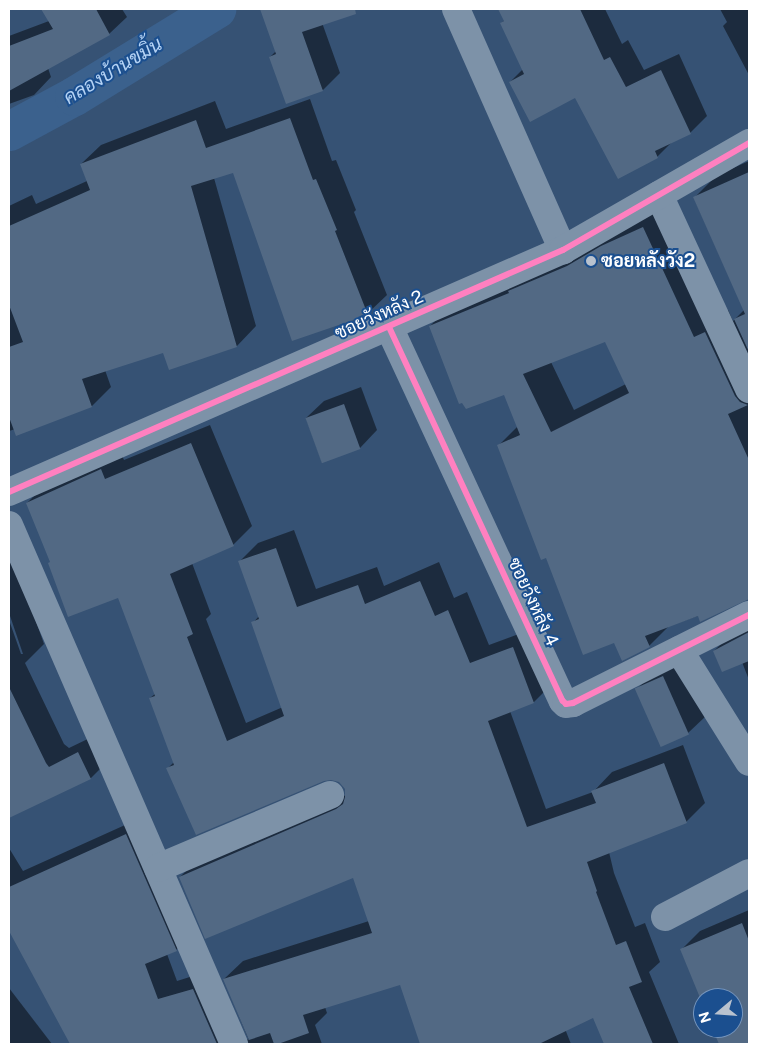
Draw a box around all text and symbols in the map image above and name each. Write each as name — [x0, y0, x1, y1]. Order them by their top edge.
water label: คลองบ้านขมิ้น — [60, 33, 166, 109]
place label: ซอยหลังวัง2 — [601, 250, 695, 272]
marker: ซอยหลังวัง2 — [585, 255, 597, 267]
street label: ซอยวังหลัง 2 — [331, 286, 427, 344]
street label: ซอยวังหลัง 4 — [503, 554, 563, 650]
north arrow — [693, 988, 743, 1038]
text: N — [695, 1010, 714, 1025]

